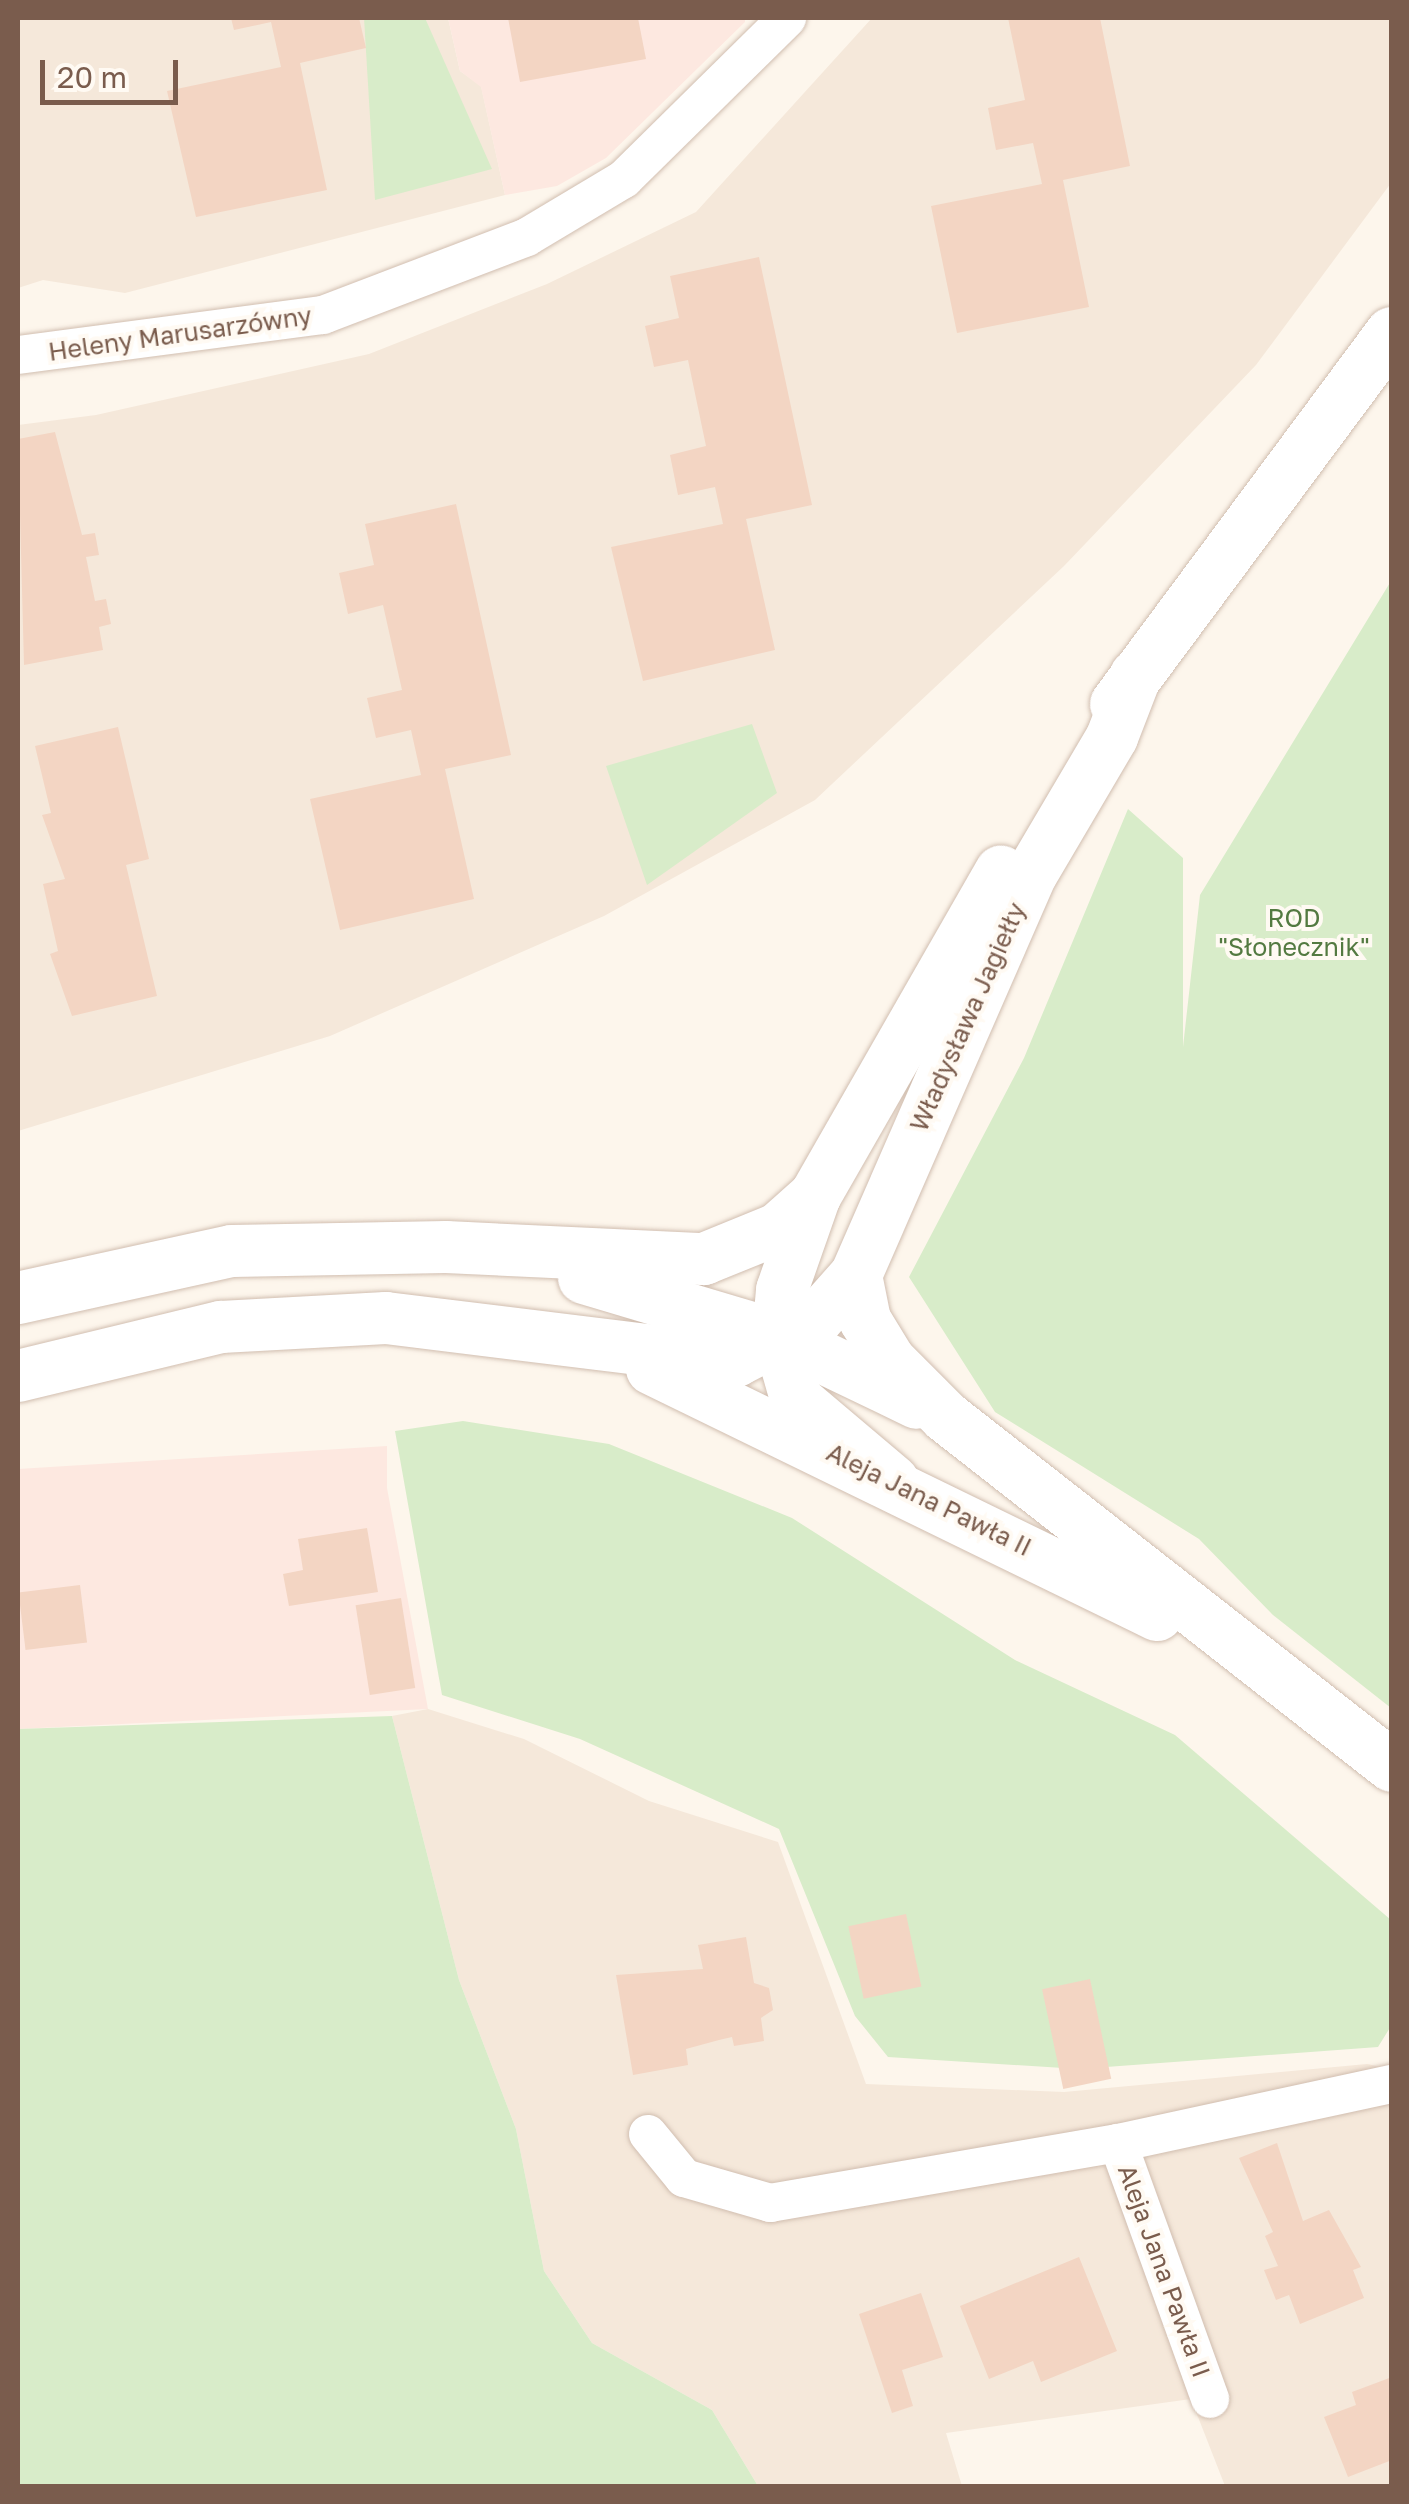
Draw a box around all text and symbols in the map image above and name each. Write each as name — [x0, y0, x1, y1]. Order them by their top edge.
scale bar — [45, 40, 182, 102]
text: 20 m — [57, 59, 127, 95]
street label: Heleny Marusarzówny — [47, 301, 313, 367]
street label: Władysława Jagiełły — [904, 898, 1032, 1136]
park label: ROD "Słonecznik" — [1218, 904, 1370, 963]
street label: Aleja Jana Pawła II — [822, 1437, 1036, 1563]
street label: Aleja Jana Pawła II — [1112, 2161, 1216, 2381]

